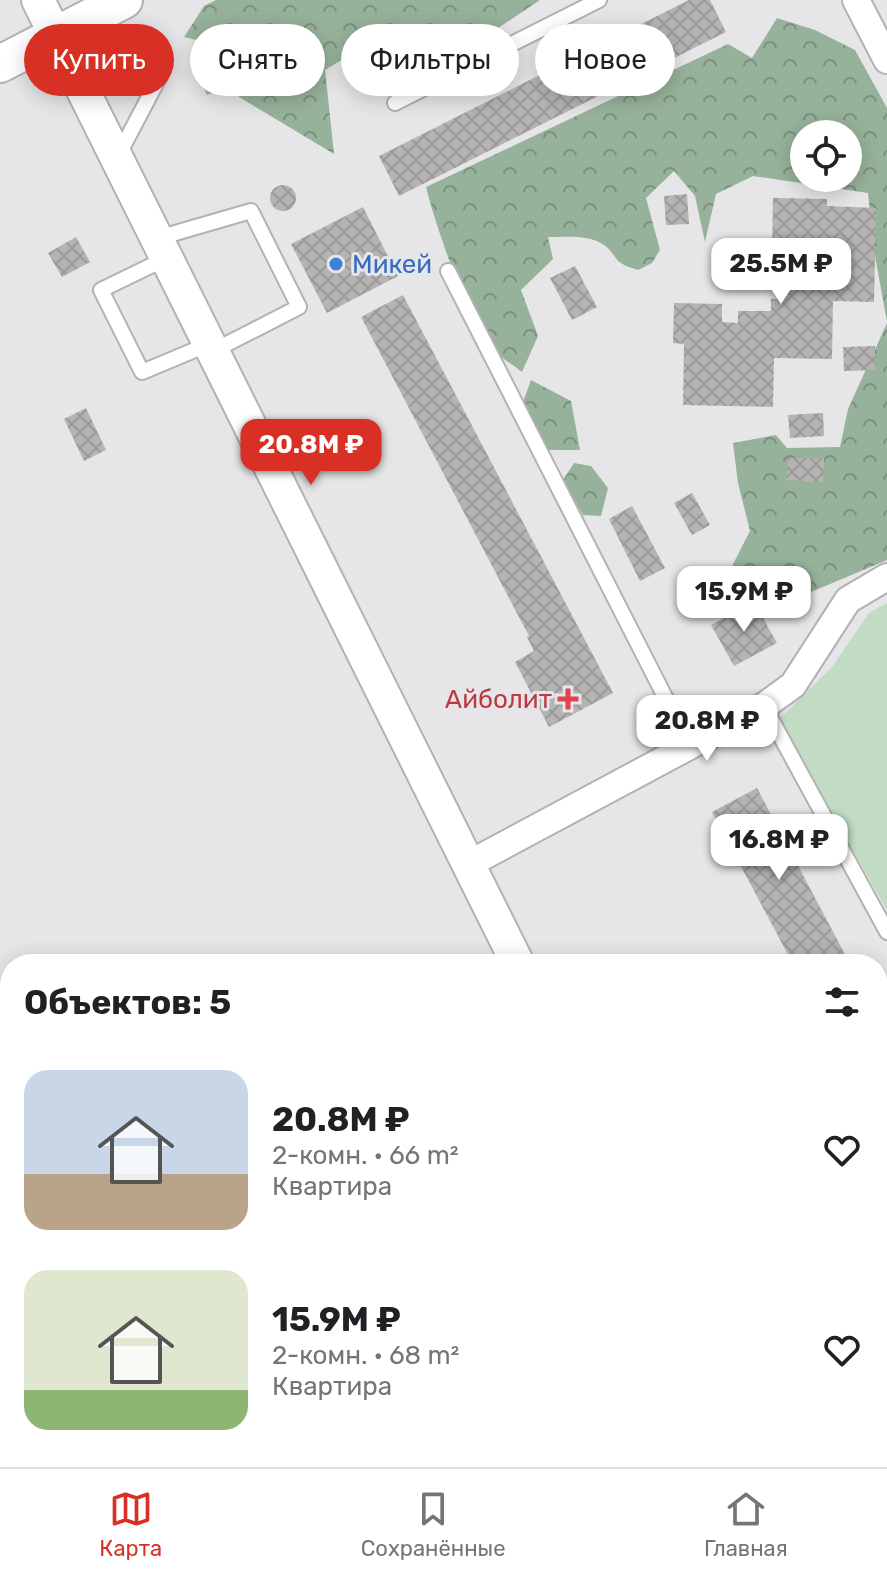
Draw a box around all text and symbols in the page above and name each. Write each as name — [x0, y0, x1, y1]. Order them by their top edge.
chip: Купить — [24, 24, 174, 96]
chip: Снять — [190, 24, 325, 96]
chip: Фильтры — [341, 24, 519, 96]
chip: Новое — [535, 24, 675, 96]
map controls — [790, 120, 862, 192]
button: locate — [790, 120, 862, 192]
pin: 25.5M ₽ — [707, 238, 855, 306]
text: 25.5M ₽ — [729, 248, 833, 279]
place label: Микей — [352, 249, 432, 280]
marker: Микей — [327, 255, 345, 273]
pin: 20.8M ₽ — [237, 419, 385, 487]
text: 20.8M ₽ — [258, 429, 364, 460]
pin: 15.9M ₽ — [670, 566, 818, 634]
text: 15.9M ₽ — [695, 576, 793, 607]
place label: Айболит — [445, 684, 552, 715]
marker: Айболит — [559, 690, 577, 708]
pin: 20.8M ₽ — [633, 695, 781, 763]
text: 20.8M ₽ — [654, 705, 760, 736]
pin: 16.8M ₽ — [705, 814, 853, 882]
text: 16.8M ₽ — [729, 824, 829, 855]
icon: filters — [820, 980, 864, 1024]
text: Объектов: 5 — [24, 982, 231, 1023]
text: 20.8M ₽ — [272, 1099, 409, 1140]
icon: home — [88, 1102, 184, 1198]
icon: heart — [820, 1128, 864, 1172]
text: 2-комн. · 66 m² — [272, 1140, 459, 1171]
text: Квартира — [272, 1171, 392, 1202]
text: 15.9M ₽ — [272, 1299, 401, 1340]
icon: home — [88, 1302, 184, 1398]
icon: heart — [820, 1328, 864, 1372]
text: 2-комн. · 68 m² — [272, 1340, 459, 1371]
text: Квартира — [272, 1371, 392, 1402]
tab: Карта — [99, 1487, 162, 1562]
tab: Сохранённые — [361, 1487, 505, 1562]
tab: Главная — [704, 1487, 788, 1562]

